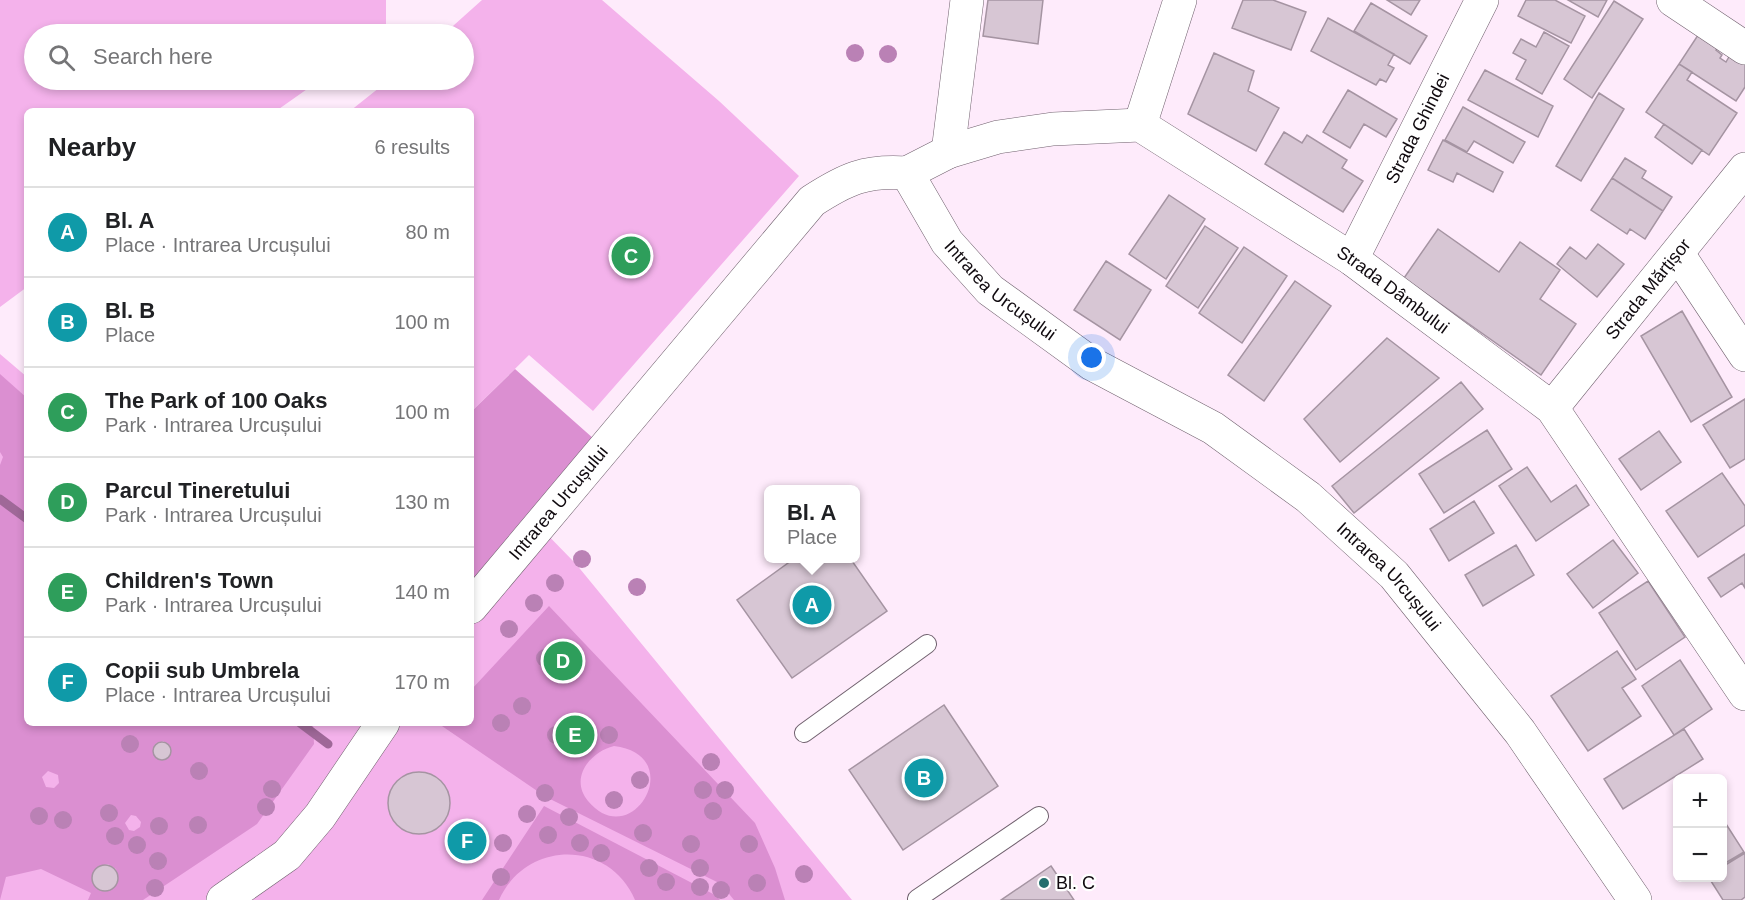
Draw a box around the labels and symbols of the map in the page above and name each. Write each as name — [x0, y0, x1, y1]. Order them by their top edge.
street label: Strada Ghindei — [1382, 70, 1453, 187]
pin: C — [612, 234, 650, 278]
street label: Strada Mărțișor — [1602, 235, 1695, 343]
street label: Intrarea Urcușului — [940, 236, 1060, 344]
street label: Strada Dâmbului — [1333, 242, 1453, 338]
your location — [1077, 343, 1106, 372]
street label: Intrarea Urcușului — [505, 442, 612, 564]
street label: Intrarea Urcușului — [1333, 518, 1445, 635]
pin: A — [792, 582, 832, 628]
pin: D — [544, 638, 582, 684]
pin: E — [556, 712, 594, 758]
pin: B — [904, 756, 944, 800]
pin: F — [448, 818, 486, 864]
place label: Bl. C — [1056, 873, 1095, 893]
marker: Bl. C — [1037, 876, 1051, 890]

